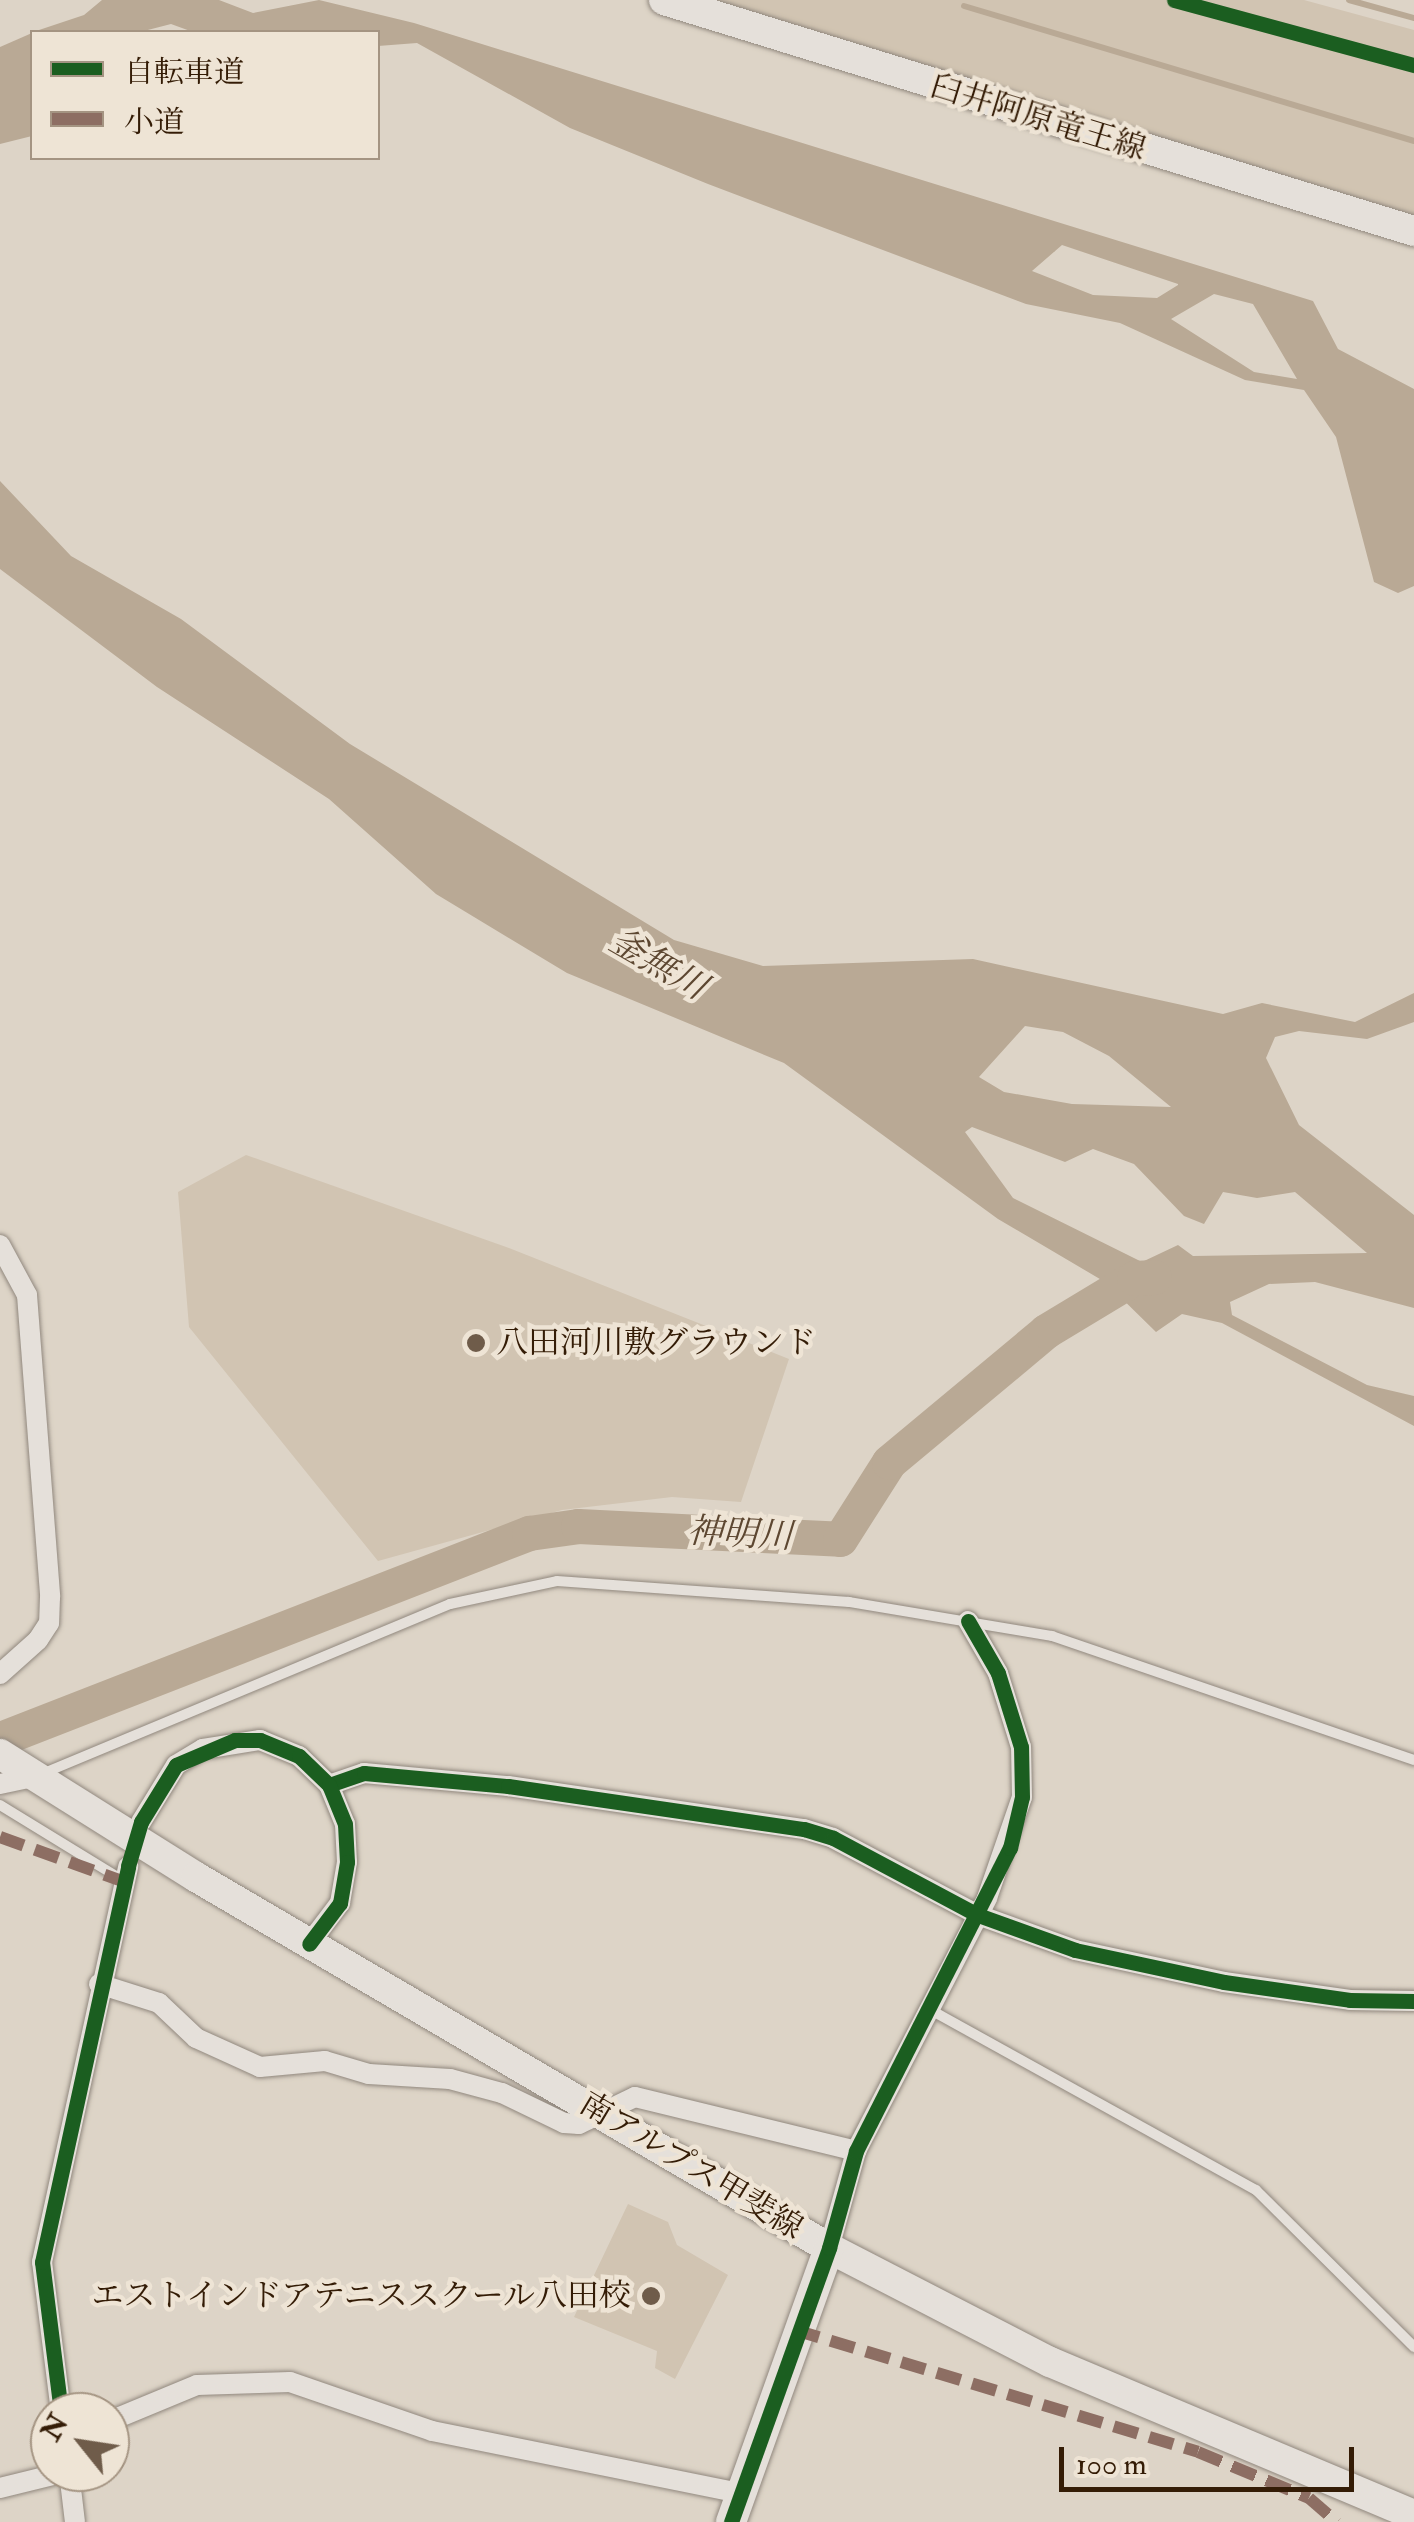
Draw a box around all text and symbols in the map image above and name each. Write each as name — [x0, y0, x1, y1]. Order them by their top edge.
legend — [30, 30, 380, 160]
text: 自転車道 — [124, 54, 244, 91]
street label: 臼井阿原竜王線 — [925, 67, 1151, 169]
text: 小道 — [124, 104, 184, 141]
water label: 釜無川 — [602, 920, 714, 1008]
place label: 八田河川敷グラウンド — [496, 1324, 816, 1362]
marker: 八田河川敷グラウンド — [465, 1332, 487, 1354]
water label: 神明川 — [686, 1510, 794, 1558]
street label: 南アルプス甲斐線 — [571, 2084, 811, 2248]
place label: エストインドアテニススクール八田校 — [87, 2277, 631, 2315]
marker: エストインドアテニススクール八田校 — [640, 2285, 662, 2307]
north arrow — [30, 2392, 130, 2492]
text: N — [34, 2408, 77, 2447]
scale bar — [1064, 2427, 1359, 2489]
text: 100 m — [1076, 2446, 1147, 2483]

